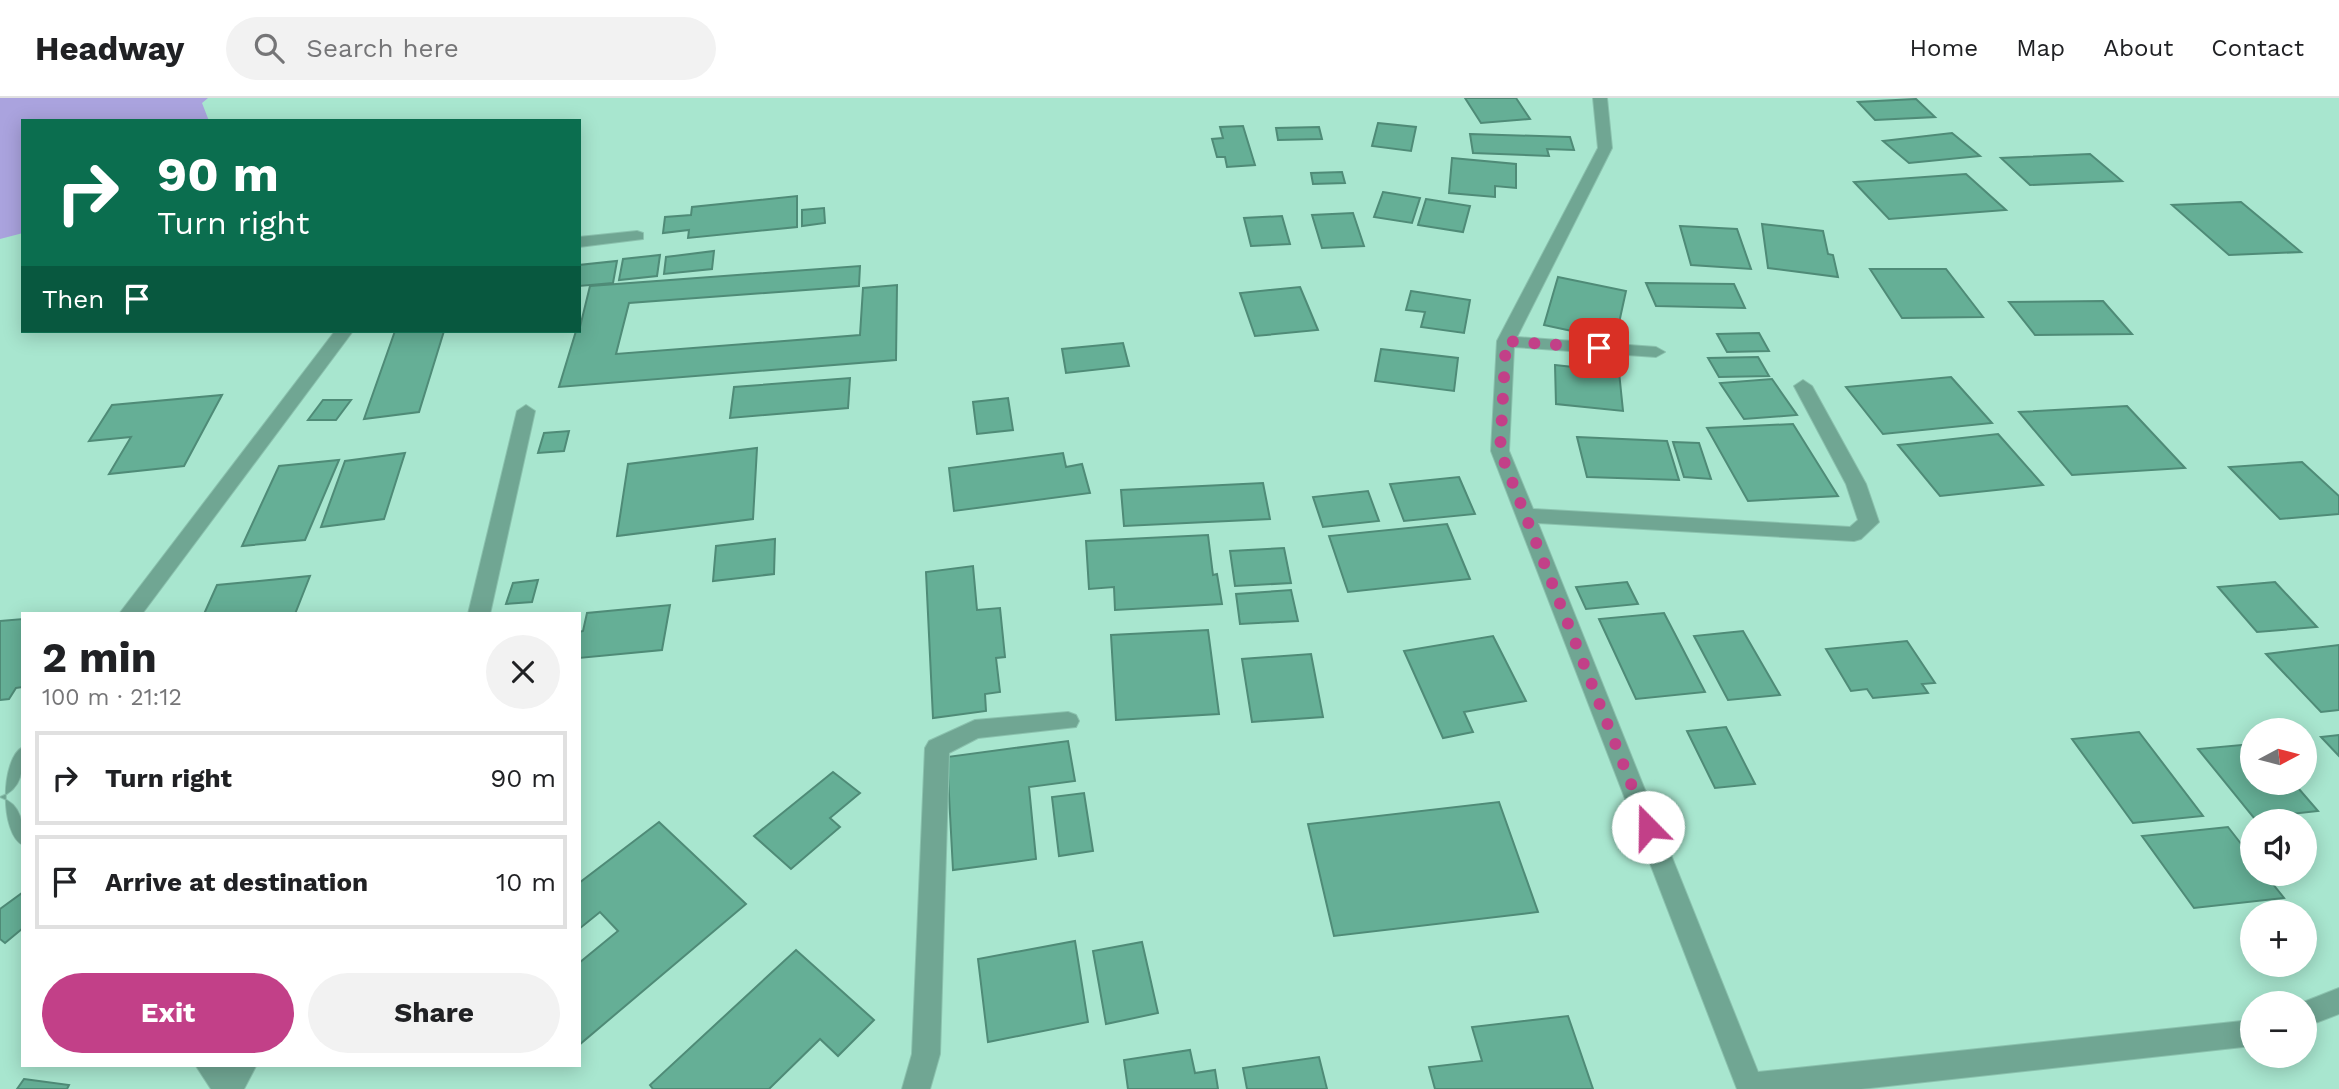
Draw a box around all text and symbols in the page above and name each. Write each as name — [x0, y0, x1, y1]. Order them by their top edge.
search box — [226, 17, 716, 80]
text: Headway — [35, 29, 184, 68]
icon: search — [250, 29, 288, 67]
text: Search here — [306, 33, 459, 63]
text: Home — [1910, 34, 1978, 62]
text: Map — [2016, 34, 2065, 62]
text: About — [2103, 34, 2173, 62]
text: Contact — [2211, 34, 2304, 62]
text: 90 m — [157, 145, 279, 203]
icon: right — [42, 147, 133, 238]
text: Turn right — [157, 204, 309, 242]
icon: arrive — [118, 280, 156, 318]
text: Then — [42, 284, 104, 314]
pin — [1569, 318, 1629, 378]
icon: arrive — [1580, 329, 1618, 367]
text: 2 min — [42, 633, 157, 682]
button: close — [486, 635, 560, 709]
text: 100 m · 21:12 — [42, 684, 182, 711]
north arrow — [2240, 718, 2317, 794]
map controls — [2240, 718, 2317, 1068]
icon: right — [46, 759, 84, 797]
text: Turn right — [105, 763, 232, 793]
text: 90 m — [490, 763, 556, 793]
position arrow — [1611, 790, 1685, 864]
button: sound — [2240, 809, 2317, 886]
icon: arrive — [46, 863, 84, 901]
text: Arrive at destination — [105, 867, 368, 897]
text: 10 m — [496, 867, 556, 897]
button: + — [2240, 900, 2317, 977]
button: Exit — [42, 973, 294, 1053]
button: Share — [308, 973, 560, 1053]
button: − — [2240, 991, 2317, 1068]

